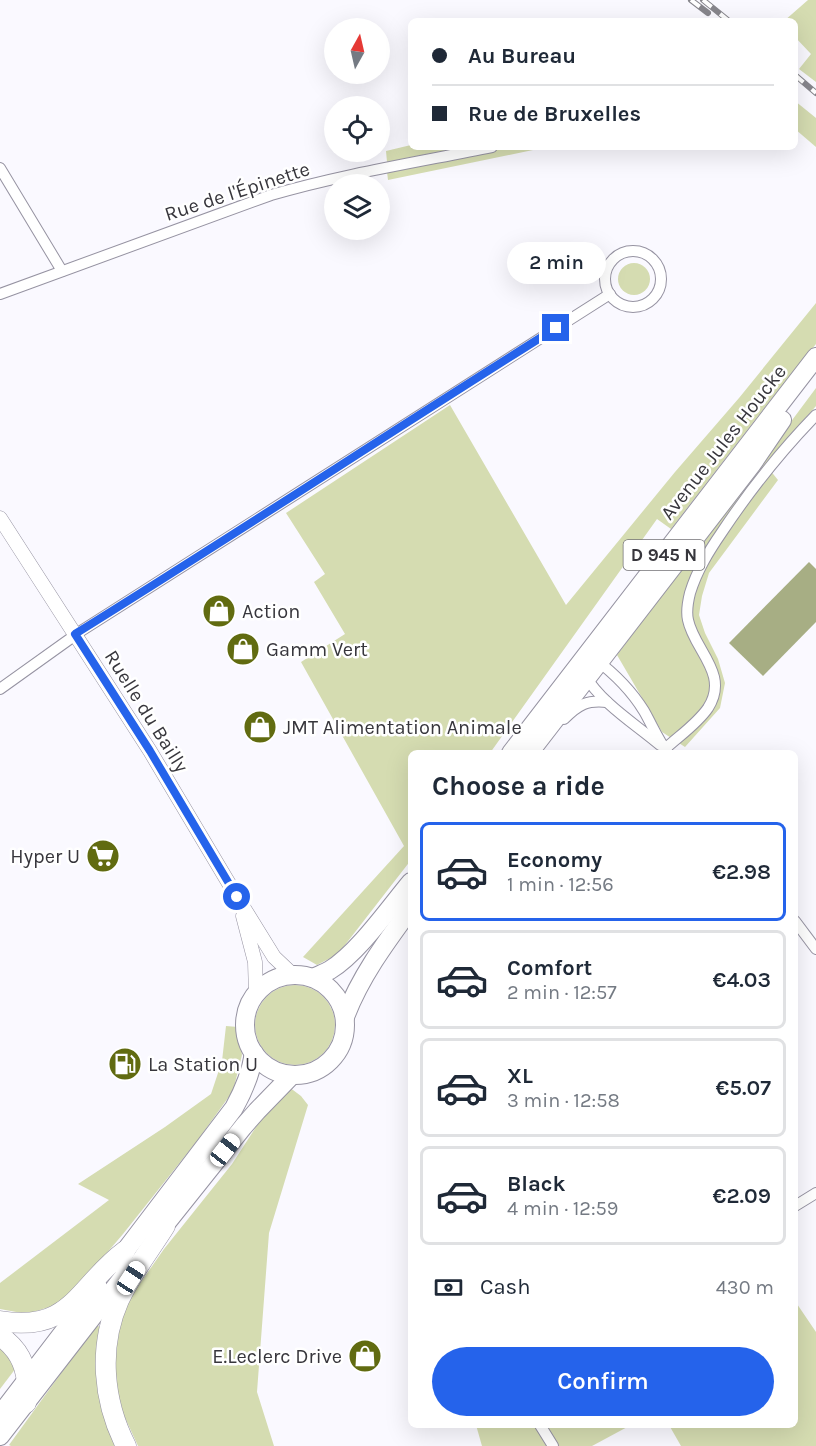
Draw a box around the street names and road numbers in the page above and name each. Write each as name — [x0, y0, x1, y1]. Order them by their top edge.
street label: Rue de l'Épinette — [161, 156, 313, 226]
street label: Avenue Jules Houcke — [656, 360, 791, 524]
road number: D 945 N — [624, 540, 704, 570]
street label: Ruelle du Bailly — [100, 646, 193, 777]

